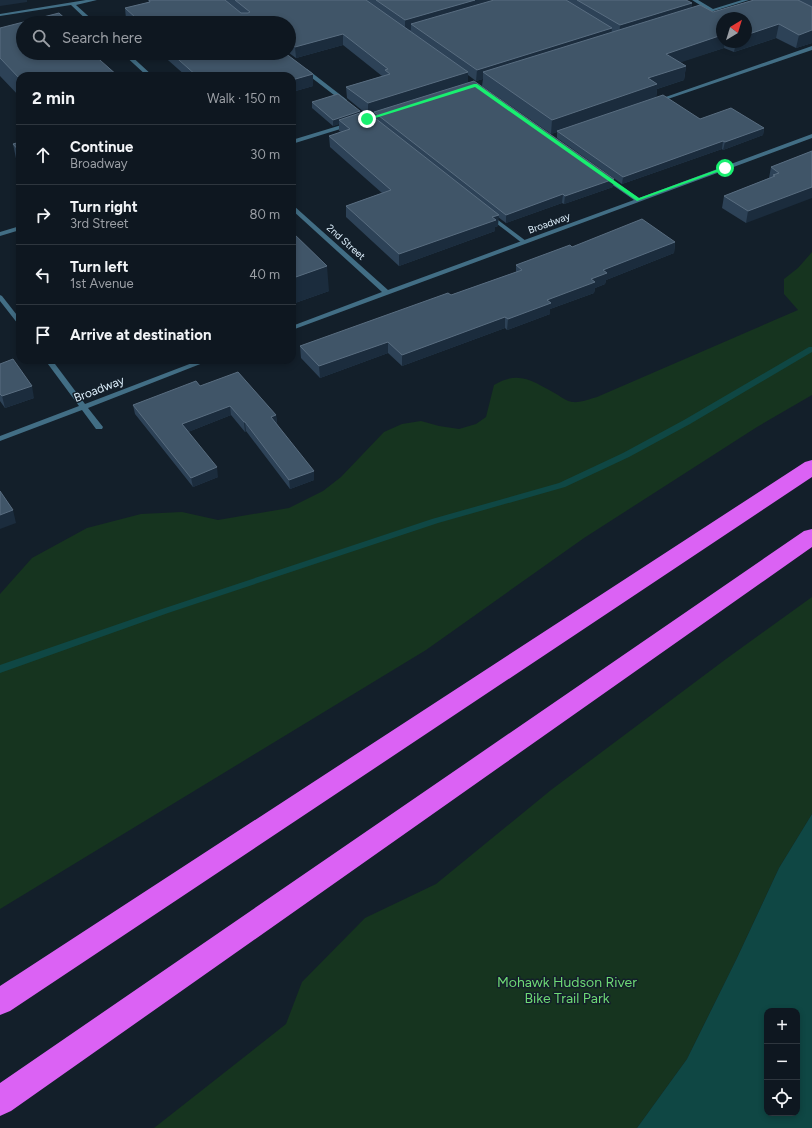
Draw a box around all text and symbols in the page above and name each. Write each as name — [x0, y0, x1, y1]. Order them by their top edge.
north arrow — [716, 12, 752, 48]
search box — [16, 16, 296, 60]
icon: search — [30, 27, 52, 49]
text: Search here — [62, 29, 142, 47]
text: 2 min — [32, 88, 75, 108]
text: Walk · 150 m — [207, 91, 280, 106]
route end — [358, 110, 376, 128]
text: Continue — [70, 138, 133, 156]
icon: ahead — [32, 144, 54, 166]
text: 30 m — [250, 147, 280, 162]
text: Broadway — [70, 156, 128, 171]
route start — [716, 159, 734, 177]
text: Turn right — [70, 198, 138, 216]
icon: right — [32, 204, 54, 226]
text: 80 m — [249, 207, 280, 222]
street label: Broadway — [526, 209, 573, 237]
text: 3rd Street — [70, 216, 129, 231]
street label: 2nd Street — [324, 221, 368, 263]
text: Turn left — [70, 258, 128, 276]
icon: left — [32, 264, 54, 286]
text: 40 m — [249, 267, 280, 282]
text: 1st Avenue — [70, 276, 134, 291]
icon: arrive — [32, 324, 54, 346]
text: Arrive at destination — [70, 326, 211, 344]
street label: Broadway — [72, 373, 127, 405]
park label: Mohawk Hudson River Bike Trail Park — [497, 974, 637, 1007]
map controls — [764, 1008, 800, 1116]
button: + — [764, 1008, 800, 1044]
button: − — [764, 1044, 800, 1080]
button: locate — [764, 1080, 800, 1116]

